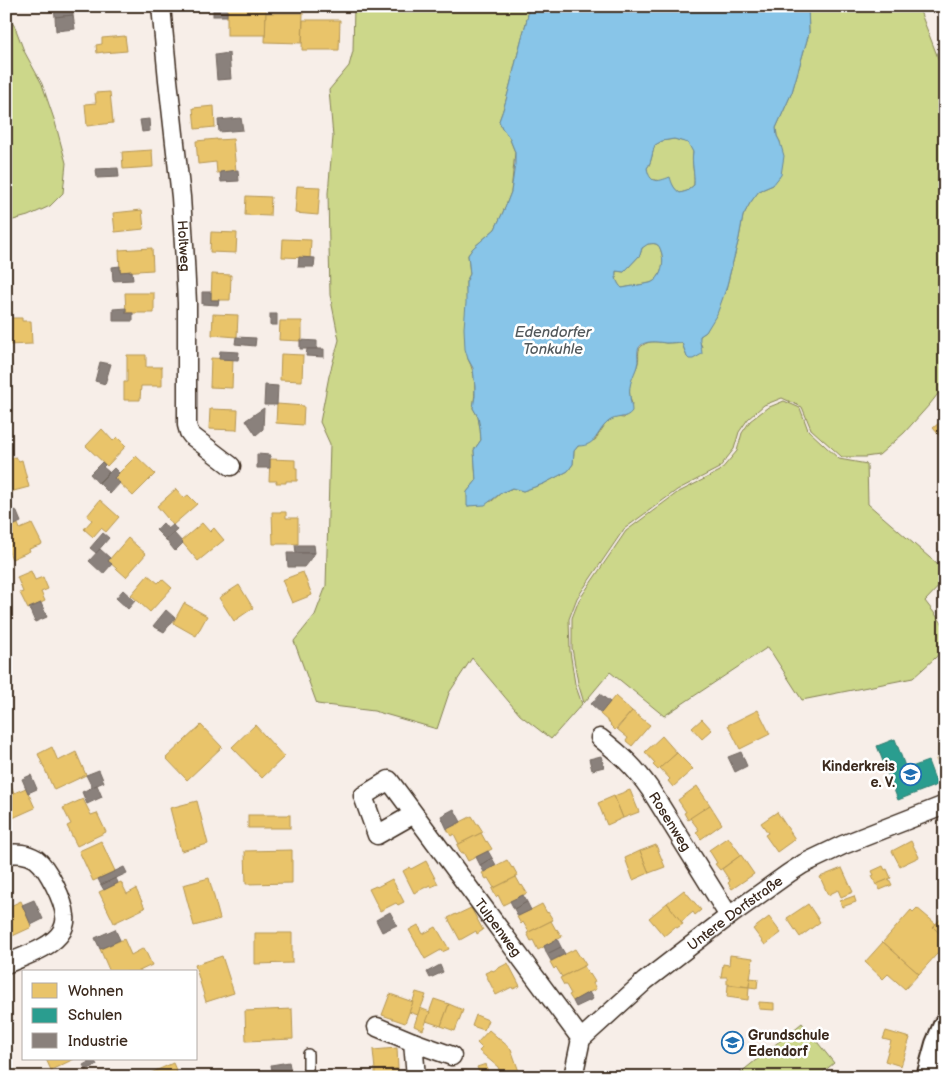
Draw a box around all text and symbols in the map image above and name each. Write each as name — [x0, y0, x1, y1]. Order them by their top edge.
street label: Holtweg — [174, 220, 194, 272]
water label: Edendorfer Tonkuhle — [515, 323, 593, 359]
place label: Kinderkreis e. V. — [822, 758, 895, 791]
school or university icon: Kinderkreis e. V. — [899, 762, 923, 786]
street label: Rosenweg — [645, 789, 695, 854]
street label: Untere Dorfstraße — [684, 872, 786, 954]
street label: Tulpenweg — [471, 895, 525, 960]
legend — [22, 970, 198, 1060]
text: Wohnen — [68, 982, 123, 1001]
text: Schulen — [68, 1006, 122, 1025]
place label: Grundschule Edendorf — [748, 1027, 829, 1060]
school or university icon: Grundschule Edendorf — [720, 1031, 744, 1055]
text: Industrie — [68, 1032, 128, 1051]

